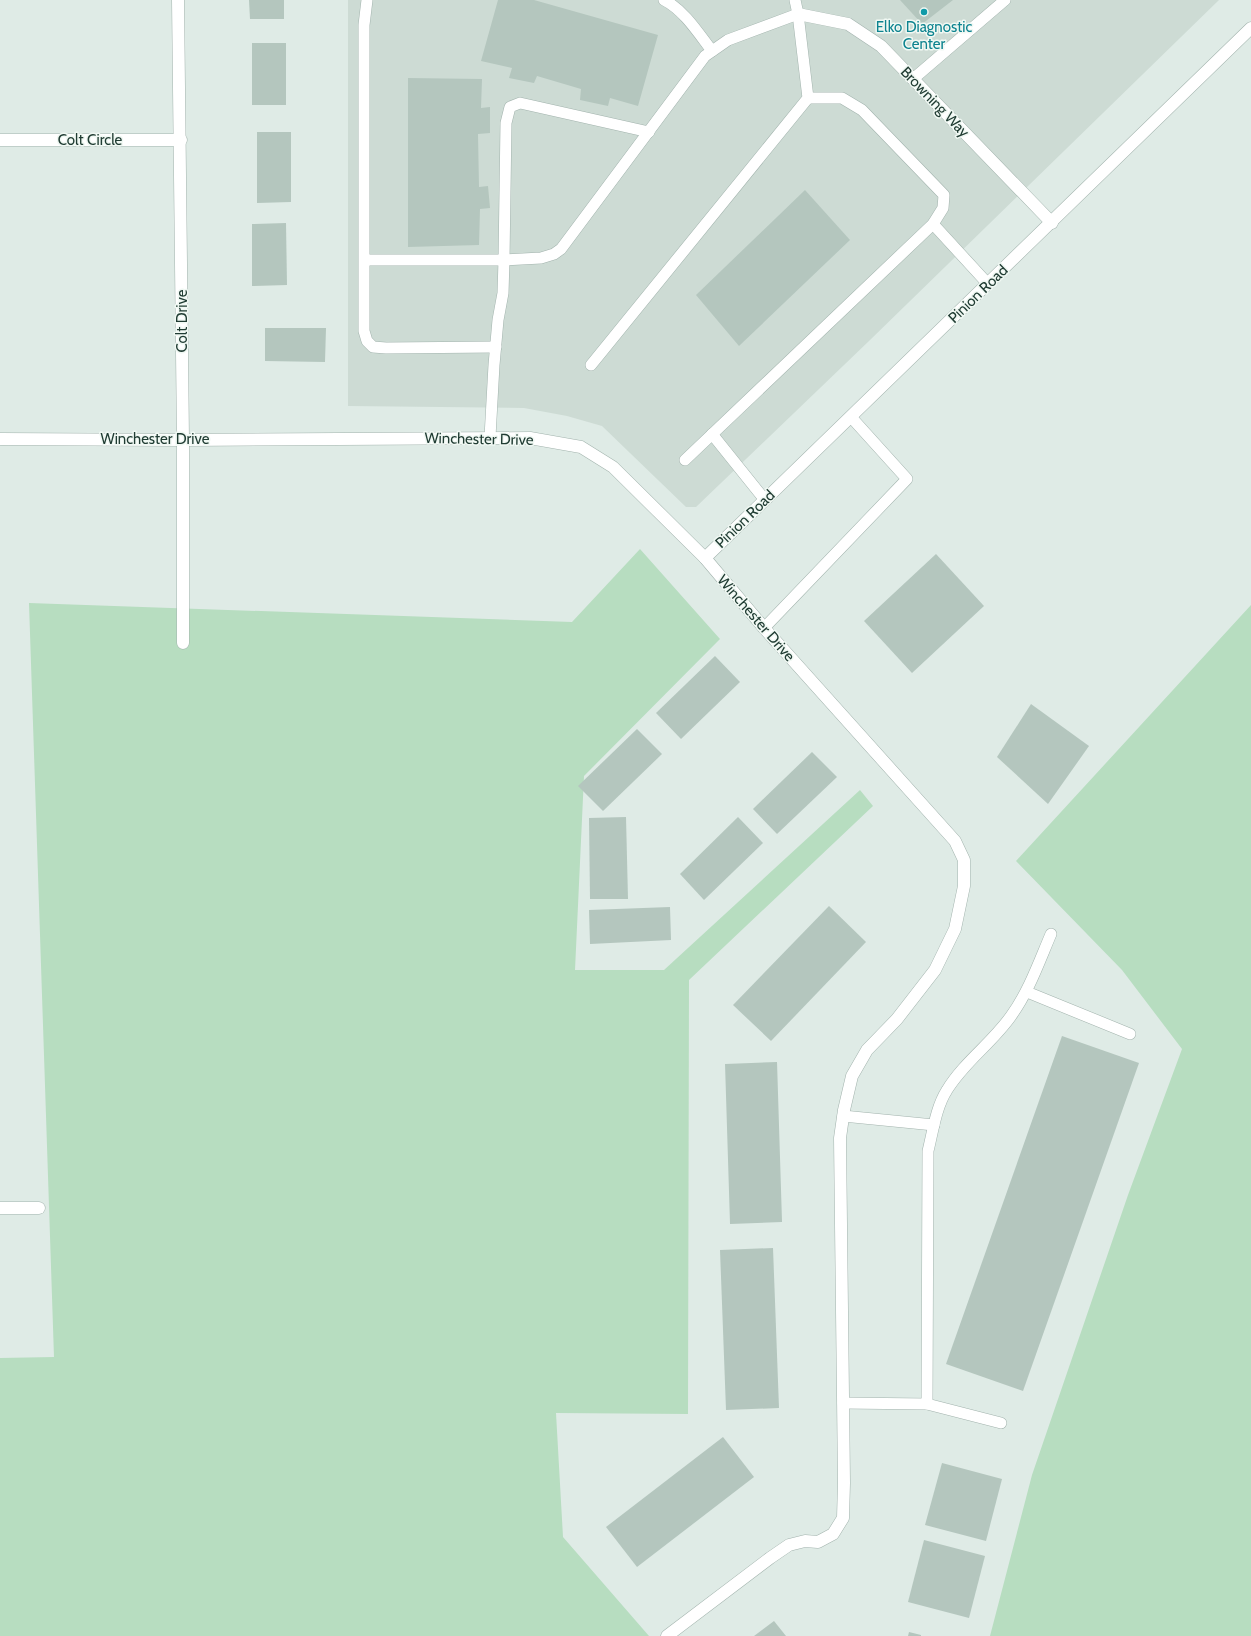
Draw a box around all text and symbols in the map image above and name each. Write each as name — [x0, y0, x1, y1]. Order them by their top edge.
marker: Elko Diagnostic Center — [919, 7, 929, 17]
place label: Elko Diagnostic Center — [876, 18, 972, 53]
street label: Browning Way — [897, 63, 973, 141]
street label: Colt Circle — [58, 131, 123, 149]
street label: Pinion Road — [944, 261, 1012, 327]
street label: Colt Drive — [173, 289, 191, 352]
street label: Winchester Drive — [424, 429, 534, 449]
street label: Winchester Drive — [101, 430, 210, 448]
street label: Pinion Road — [711, 486, 779, 552]
street label: Winchester Drive — [713, 571, 799, 665]

